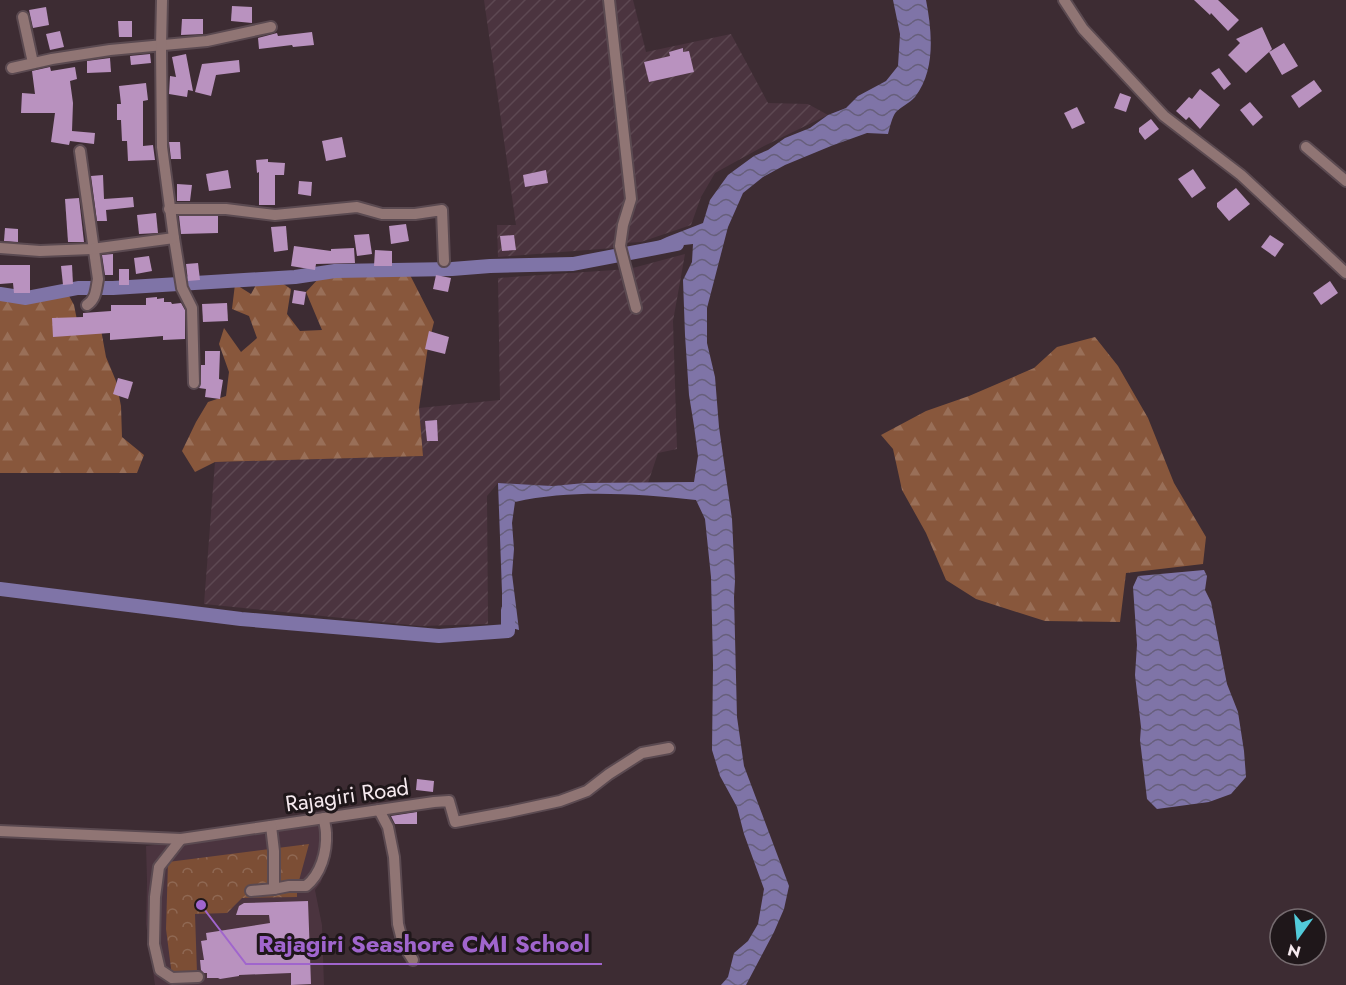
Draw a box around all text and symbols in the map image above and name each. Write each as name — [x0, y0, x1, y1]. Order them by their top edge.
street label: Rajagiri Road — [283, 770, 411, 820]
north arrow — [1268, 907, 1328, 967]
callout: Rajagiri Seashore CMI School — [246, 922, 602, 964]
text: Rajagiri Seashore CMI School — [258, 926, 590, 961]
text: N — [1285, 938, 1303, 964]

